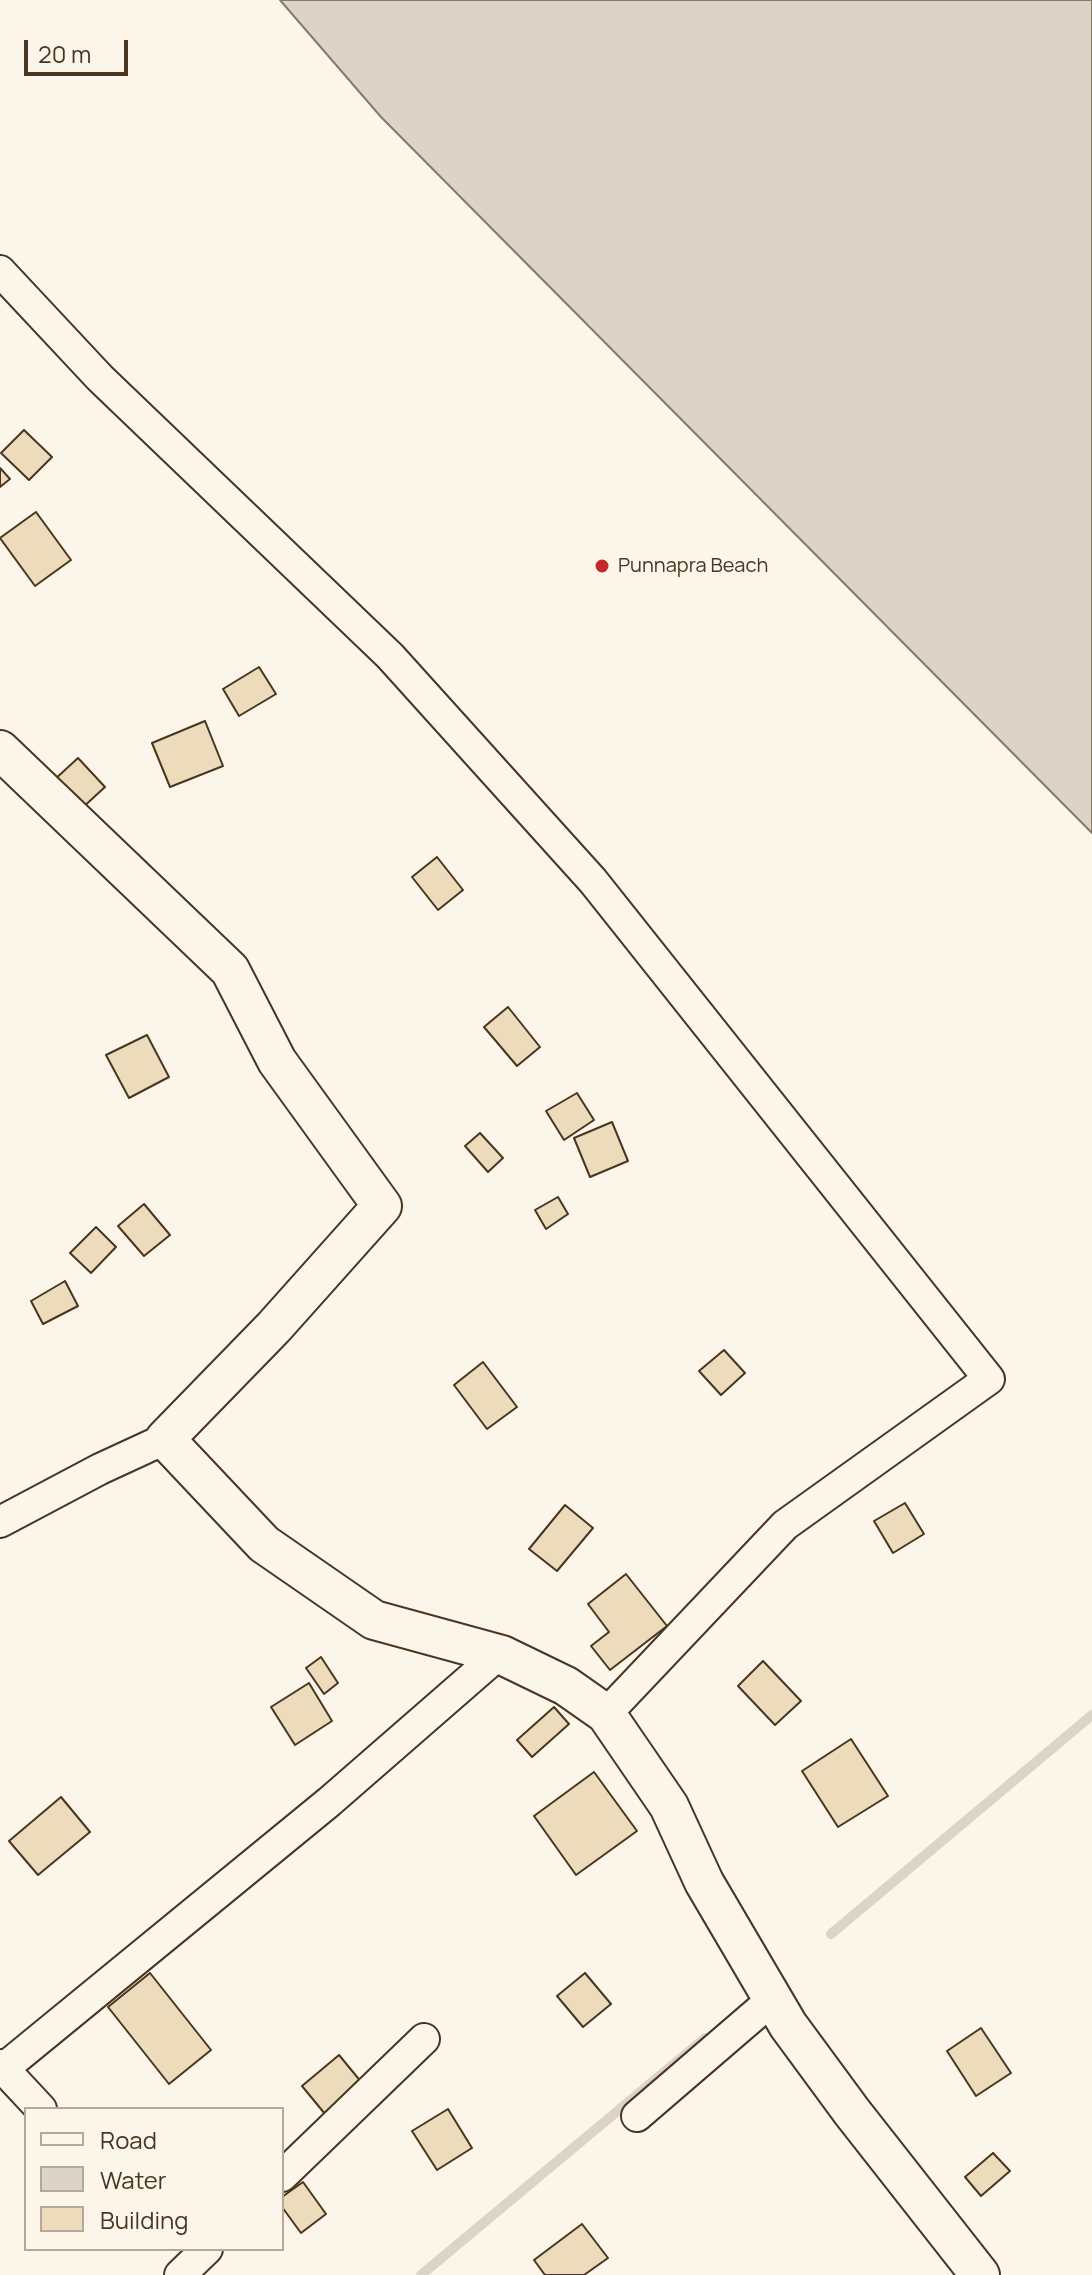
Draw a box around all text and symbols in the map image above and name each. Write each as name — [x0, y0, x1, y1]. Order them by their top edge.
scale bar — [28, 24, 132, 74]
text: 20 m — [38, 37, 91, 70]
place label: Punnapra Beach — [618, 554, 768, 578]
marker: Punnapra Beach — [593, 557, 611, 575]
legend — [24, 2107, 284, 2251]
text: Road — [100, 2123, 157, 2156]
text: Water — [100, 2163, 167, 2196]
text: Building — [100, 2203, 188, 2236]

